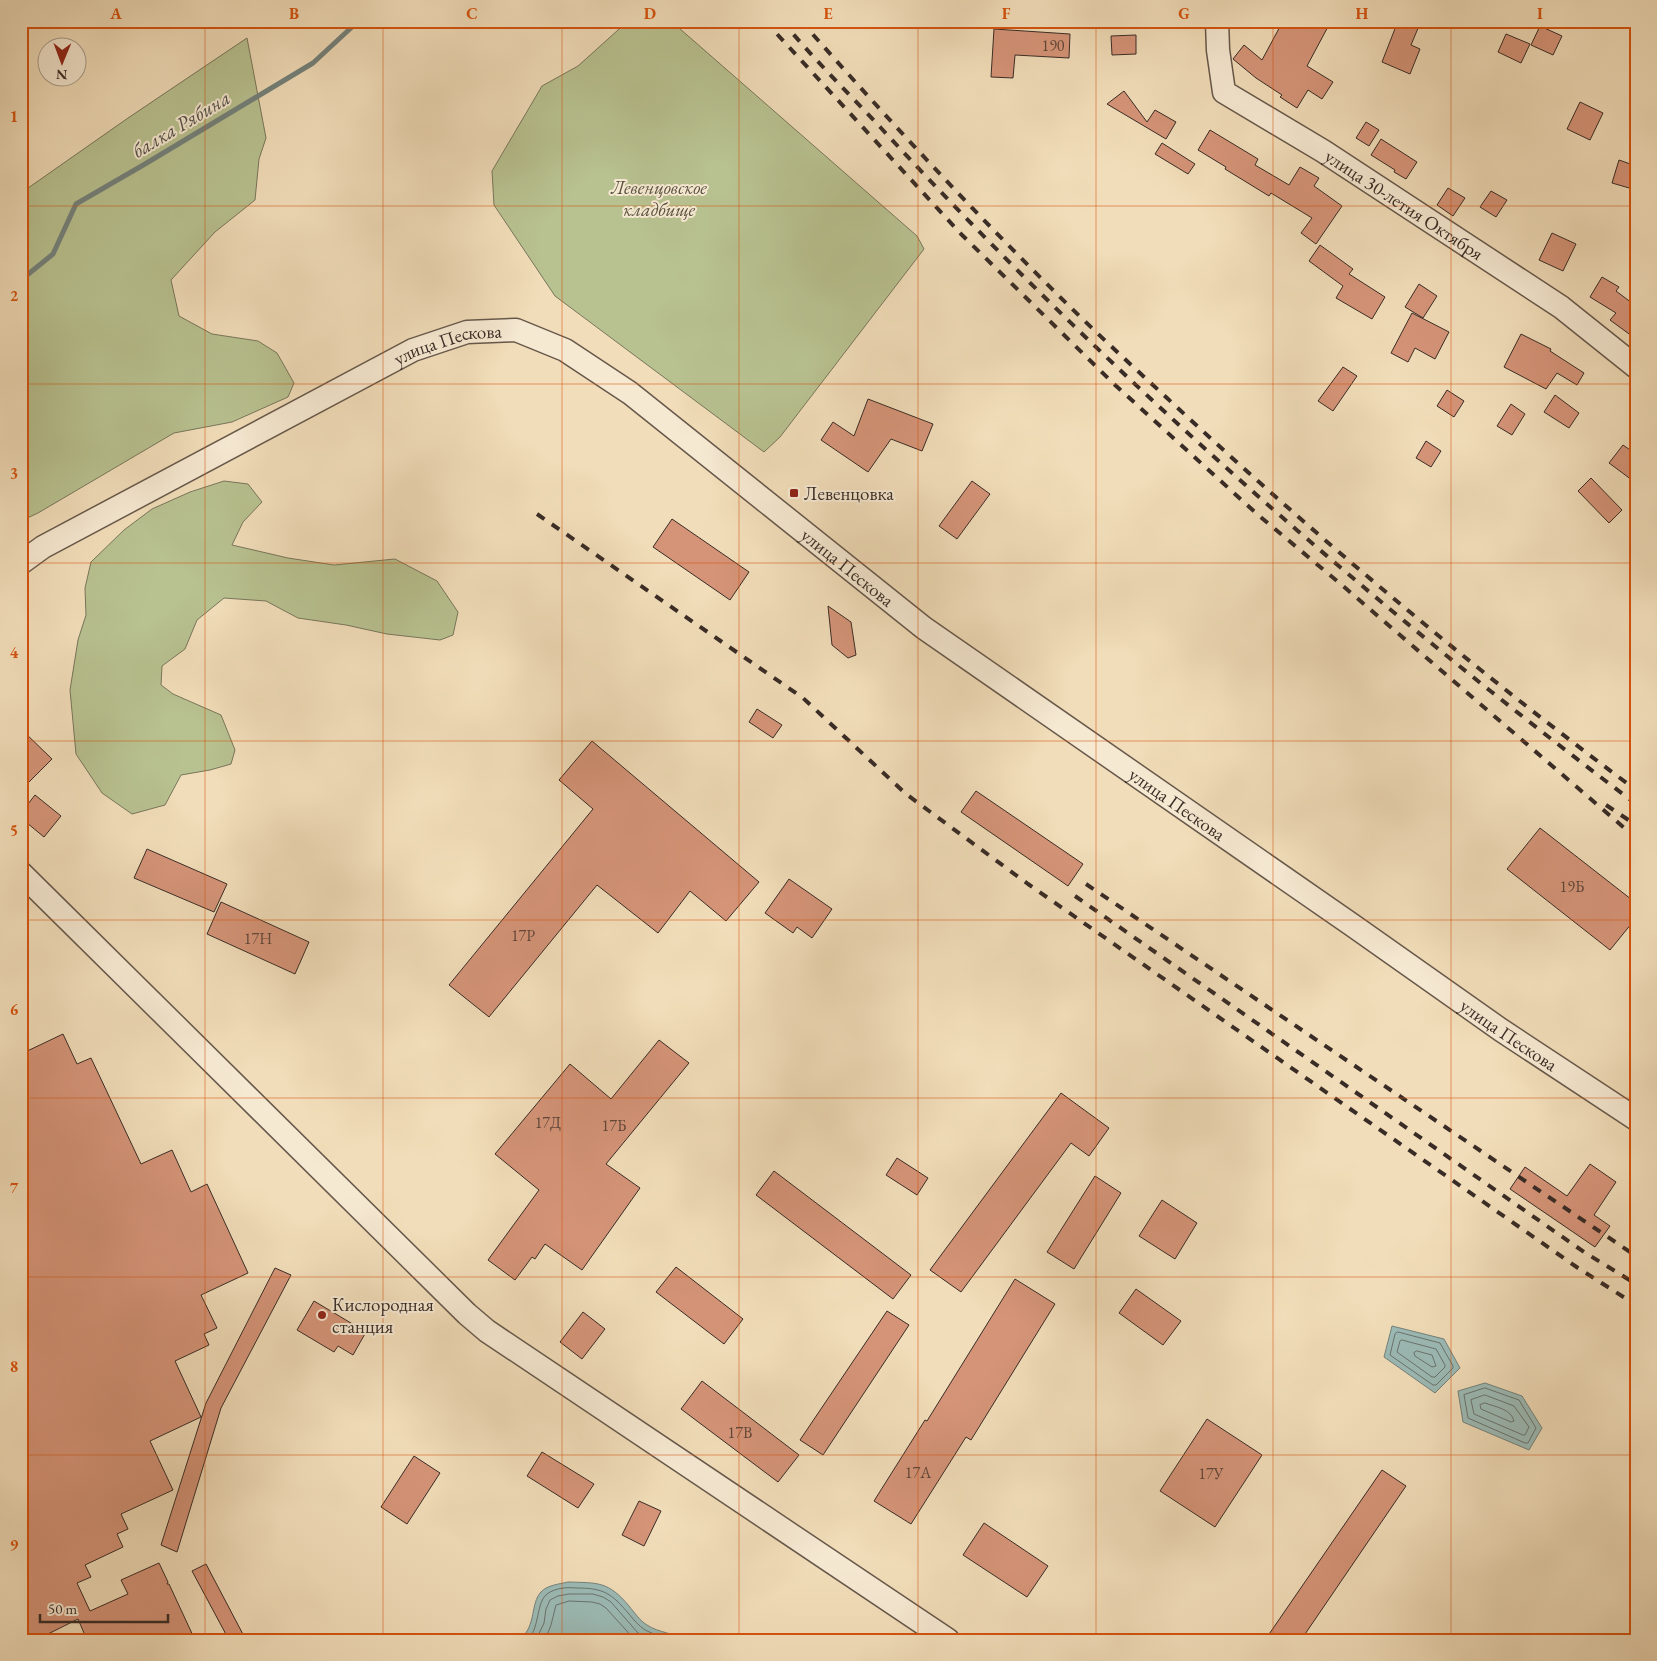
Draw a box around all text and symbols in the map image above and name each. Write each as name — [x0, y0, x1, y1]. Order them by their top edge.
text: A — [109, 3, 122, 24]
text: B — [289, 3, 299, 24]
text: C — [466, 3, 478, 24]
text: D — [644, 3, 656, 24]
text: E — [823, 3, 833, 24]
text: F — [1002, 3, 1011, 24]
text: G — [1178, 3, 1190, 24]
text: H — [1356, 3, 1369, 24]
text: I — [1537, 3, 1543, 24]
house number: 190 — [1041, 35, 1065, 56]
north arrow — [38, 38, 88, 88]
text: N — [55, 66, 68, 84]
water label: балка Рябина — [127, 85, 235, 163]
text: 1 — [10, 106, 18, 127]
street label: улица 30-летия Октября — [1320, 143, 1489, 266]
park label: Левенцовское кладбище — [610, 175, 707, 222]
text: 2 — [10, 285, 19, 306]
street label: улица Пескова — [389, 318, 503, 371]
text: 3 — [10, 463, 18, 484]
place label: Левенцовка — [804, 481, 894, 506]
marker: Левенцовка — [788, 487, 800, 499]
street label: улица Пескова — [796, 522, 900, 612]
text: 4 — [10, 642, 19, 663]
street label: улица Пескова — [1124, 761, 1231, 846]
text: 5 — [10, 820, 18, 841]
house number: 19Б — [1560, 876, 1584, 897]
house number: 17Р — [511, 925, 535, 946]
house number: 17Н — [244, 928, 272, 949]
street label: улица Пескова — [1455, 993, 1563, 1077]
text: 6 — [10, 999, 19, 1020]
house number: 17Д — [535, 1112, 561, 1133]
house number: 17Б — [602, 1115, 626, 1136]
text: 7 — [10, 1177, 19, 1198]
place label: Кислородная станция — [332, 1292, 434, 1339]
marker: Кислородная станция — [316, 1309, 328, 1321]
text: 8 — [10, 1356, 18, 1377]
house number: 17В — [728, 1422, 752, 1443]
house number: 17А — [905, 1462, 932, 1483]
house number: 17У — [1198, 1463, 1225, 1484]
text: 9 — [10, 1534, 19, 1555]
scale bar — [40, 1591, 168, 1623]
text: 50 m — [48, 1599, 77, 1618]

